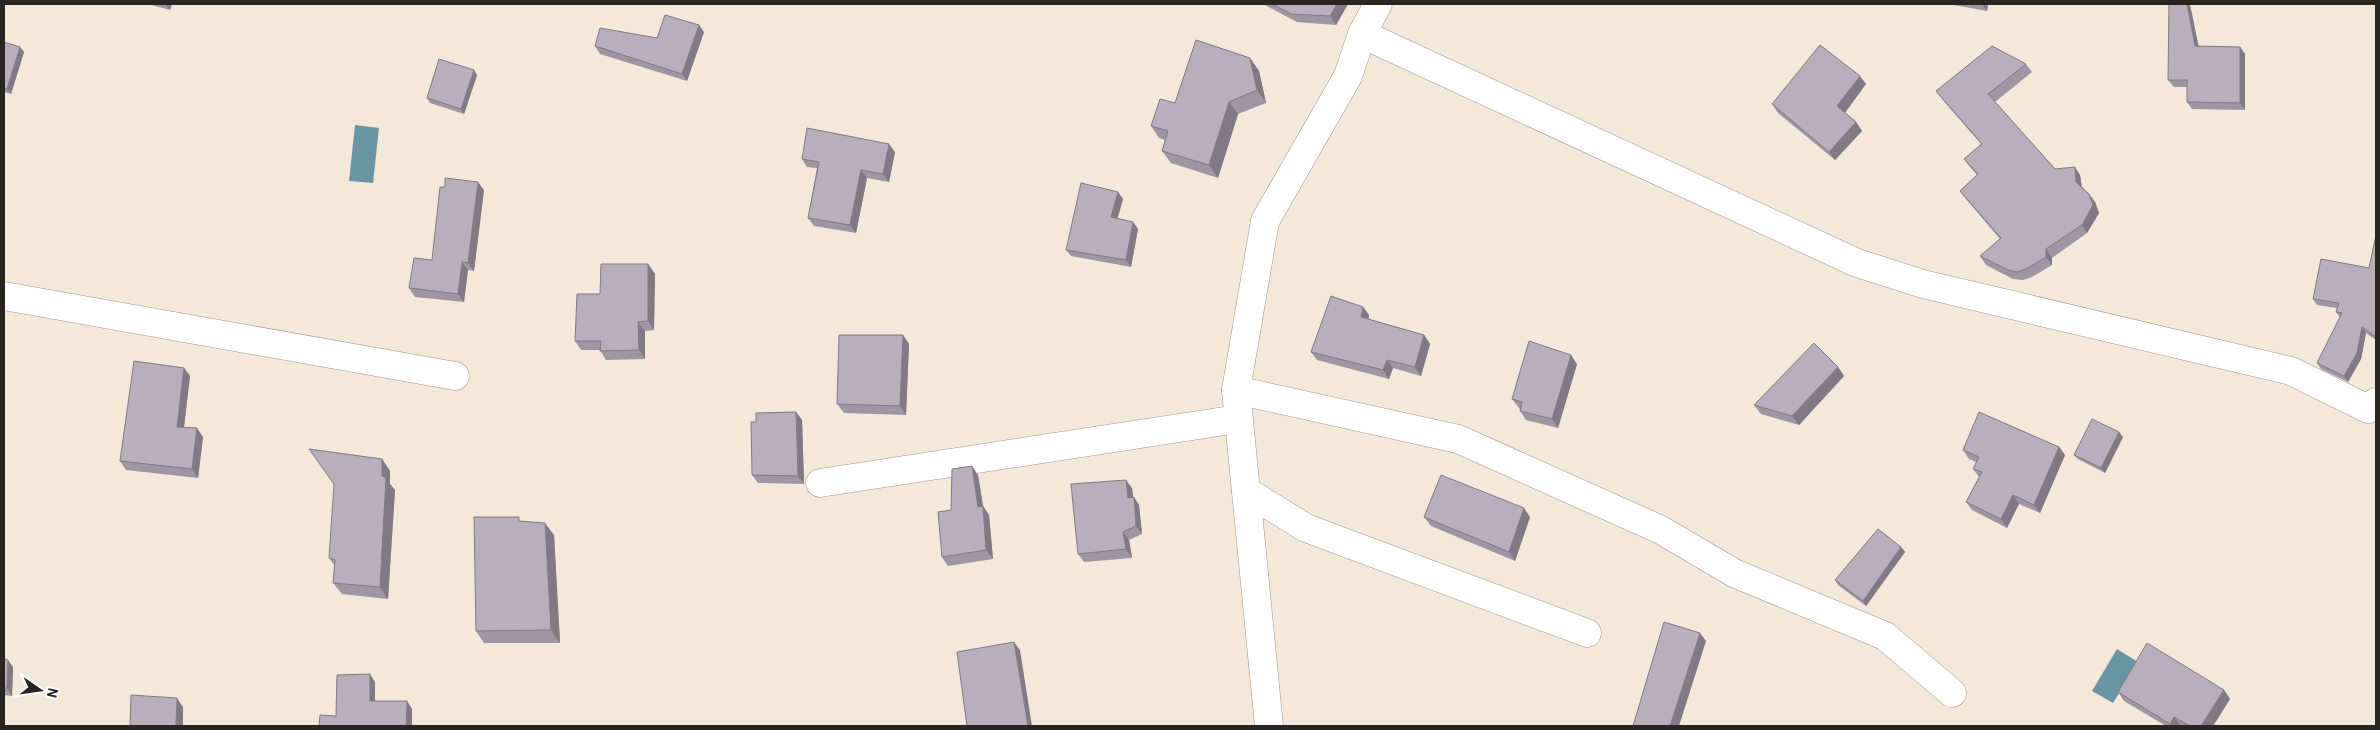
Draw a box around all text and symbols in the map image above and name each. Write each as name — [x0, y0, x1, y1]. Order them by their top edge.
north arrow — [15, 665, 65, 715]
text: N — [44, 687, 62, 699]

